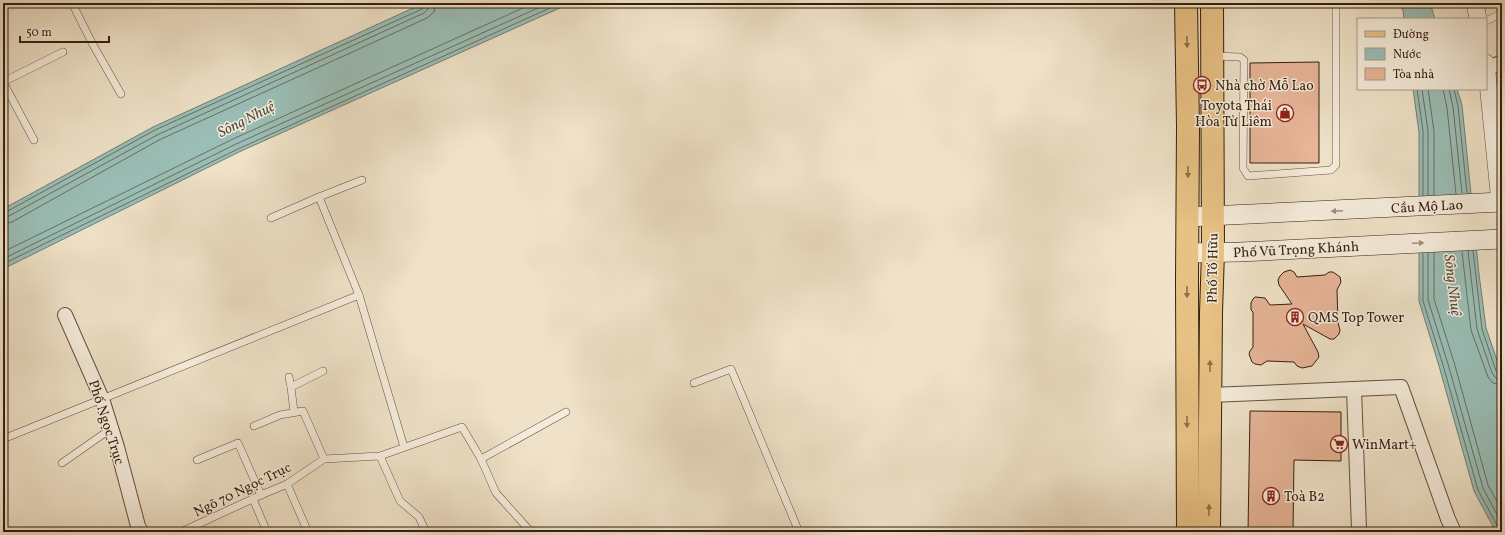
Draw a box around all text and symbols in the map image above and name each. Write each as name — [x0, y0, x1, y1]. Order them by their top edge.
scale bar — [20, 18, 109, 44]
legend — [1357, 18, 1487, 90]
text: 50 m — [26, 25, 52, 41]
text: Đường — [1393, 27, 1429, 43]
one-way arrow — [1183, 36, 1190, 48]
text: Nước — [1393, 47, 1421, 63]
text: Tòa nhà — [1393, 67, 1434, 83]
bus stop icon: Nhà chờ Mỗ Lao — [1192, 75, 1212, 95]
place label: Nhà chờ Mỗ Lao — [1215, 77, 1314, 96]
water label: Sông Nhuệ — [215, 96, 280, 144]
place label: Toyota Thái Hòa Từ Liêm — [1195, 97, 1272, 132]
shop icon: Toyota Thái Hòa Từ Liêm — [1275, 103, 1295, 123]
one-way arrow — [1185, 166, 1191, 179]
street label: Cầu Mộ Lao — [1391, 196, 1464, 219]
one-way arrow — [1331, 207, 1343, 214]
street label: Phố Tố Hữu — [1203, 233, 1224, 303]
street label: Phố Vũ Trọng Khánh — [1233, 238, 1360, 263]
one-way arrow — [1412, 240, 1425, 246]
water label: Sông Nhuệ — [1437, 253, 1466, 319]
one-way arrow — [1184, 286, 1190, 299]
building icon: QMS Top Tower — [1285, 307, 1305, 327]
place label: QMS Top Tower — [1308, 309, 1404, 328]
one-way arrow — [1207, 360, 1214, 372]
street label: Phố Ngọc Trục — [83, 378, 128, 467]
one-way arrow — [1184, 416, 1190, 429]
supermarket icon: WinMart+ — [1329, 434, 1349, 454]
place label: WinMart+ — [1352, 436, 1417, 455]
street label: Ngõ 70 Ngọc Trục — [191, 458, 295, 522]
building icon: Toà B2 — [1261, 486, 1281, 506]
place label: Toà B2 — [1284, 488, 1325, 507]
one-way arrow — [1206, 503, 1212, 516]

